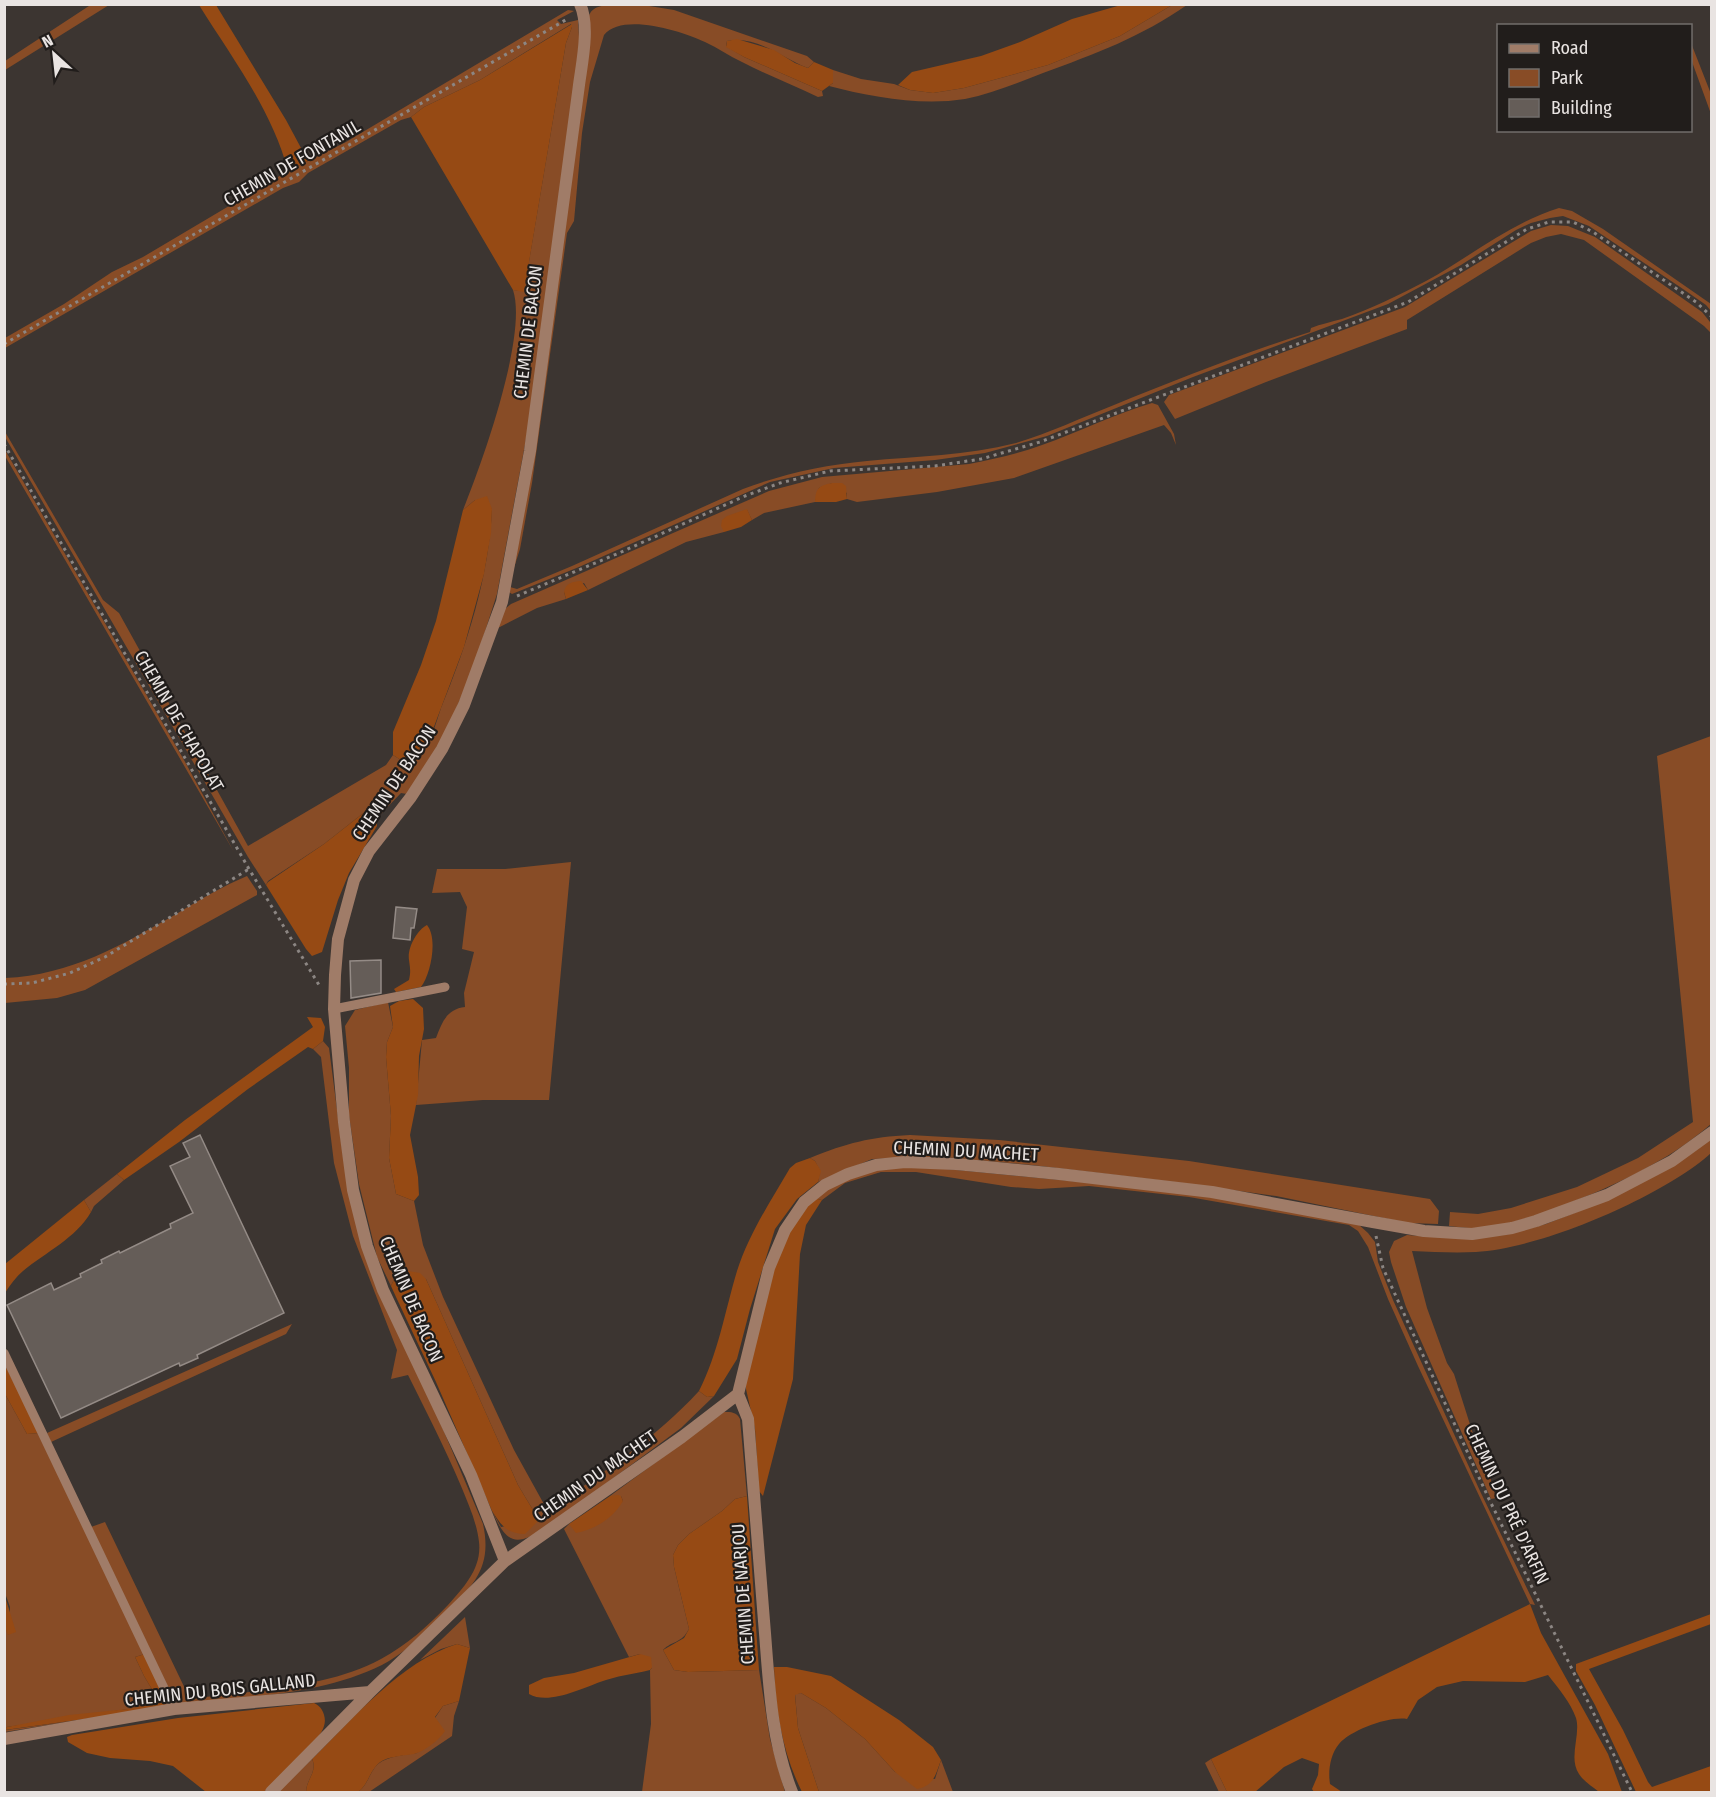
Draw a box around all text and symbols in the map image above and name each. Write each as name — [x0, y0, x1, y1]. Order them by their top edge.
north arrow — [24, 24, 84, 84]
legend — [1497, 24, 1692, 132]
text: N — [39, 30, 56, 52]
text: Road — [1551, 37, 1588, 59]
text: Park — [1551, 67, 1584, 89]
text: Building — [1551, 97, 1612, 119]
street label: CHEMIN DE FONTANIL — [220, 115, 364, 211]
street label: CHEMIN DE BACON — [509, 264, 547, 400]
street label: CHEMIN DE CHAPOLAT — [130, 646, 229, 796]
street label: CHEMIN DE BACON — [347, 721, 441, 845]
street label: CHEMIN DU MACHET — [893, 1136, 1040, 1166]
street label: CHEMIN DE BACON — [375, 1233, 447, 1365]
street label: CHEMIN DU PRÉ D'ARFIN — [1460, 1420, 1555, 1588]
street label: CHEMIN DU MACHET — [529, 1425, 661, 1527]
street label: CHEMIN DE NARJOU — [727, 1523, 759, 1665]
street label: CHEMIN DU BOIS GALLAND — [123, 1669, 317, 1711]

